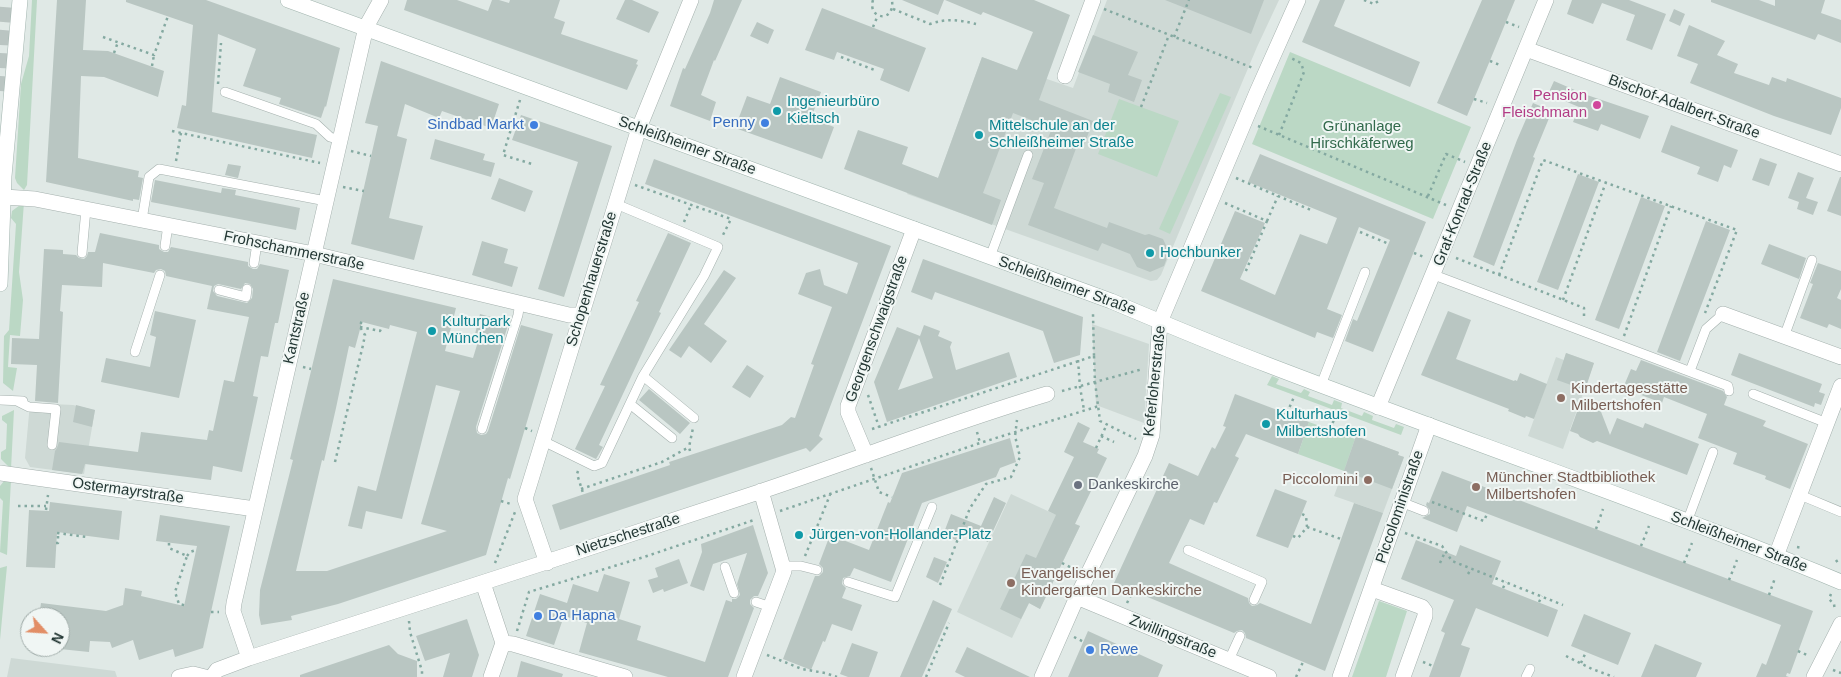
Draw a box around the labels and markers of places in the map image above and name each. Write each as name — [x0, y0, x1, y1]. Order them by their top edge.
place label: Pension Fleischmann — [1502, 87, 1587, 122]
place label: Ingenieurbüro Kieltsch — [787, 93, 880, 128]
marker: Pension Fleischmann — [1591, 99, 1603, 111]
marker: Ingenieurbüro Kieltsch — [771, 105, 783, 117]
place label: Penny — [712, 114, 755, 132]
place label: Sindbad Markt — [427, 116, 524, 134]
marker: Penny — [759, 117, 771, 129]
place label: Mittelschule an der Schleißheimer Straße — [989, 117, 1134, 152]
marker: Sindbad Markt — [528, 119, 540, 131]
marker: Mittelschule an der Schleißheimer Straße — [973, 129, 985, 141]
place label: Hochbunker — [1160, 244, 1241, 262]
marker: Hochbunker — [1144, 247, 1156, 259]
place label: Kulturpark München — [442, 313, 510, 348]
marker: Kulturpark München — [426, 325, 438, 337]
place label: Kindertagesstätte Milbertshofen — [1571, 380, 1688, 415]
marker: Kindertagesstätte Milbertshofen — [1555, 392, 1567, 404]
place label: Kulturhaus Milbertshofen — [1276, 406, 1366, 441]
marker: Kulturhaus Milbertshofen — [1260, 418, 1272, 430]
place label: Münchner Stadtbibliothek Milbertshofen — [1486, 469, 1655, 504]
place label: Piccolomini — [1282, 471, 1358, 489]
marker: Piccolomini — [1362, 474, 1374, 486]
place label: Dankeskirche — [1088, 476, 1179, 494]
marker: Dankeskirche — [1072, 479, 1084, 491]
marker: Münchner Stadtbibliothek Milbertshofen — [1470, 481, 1482, 493]
place label: Jürgen-von-Hollander-Platz — [809, 526, 992, 544]
marker: Jürgen-von-Hollander-Platz — [793, 529, 805, 541]
place label: Evangelischer Kindergarten Dankeskirche — [1021, 565, 1202, 600]
marker: Evangelischer Kindergarten Dankeskirche — [1005, 577, 1017, 589]
place label: Da Hapna — [548, 607, 616, 625]
marker: Da Hapna — [532, 610, 544, 622]
place label: Rewe — [1100, 641, 1138, 659]
marker: Rewe — [1084, 644, 1096, 656]

